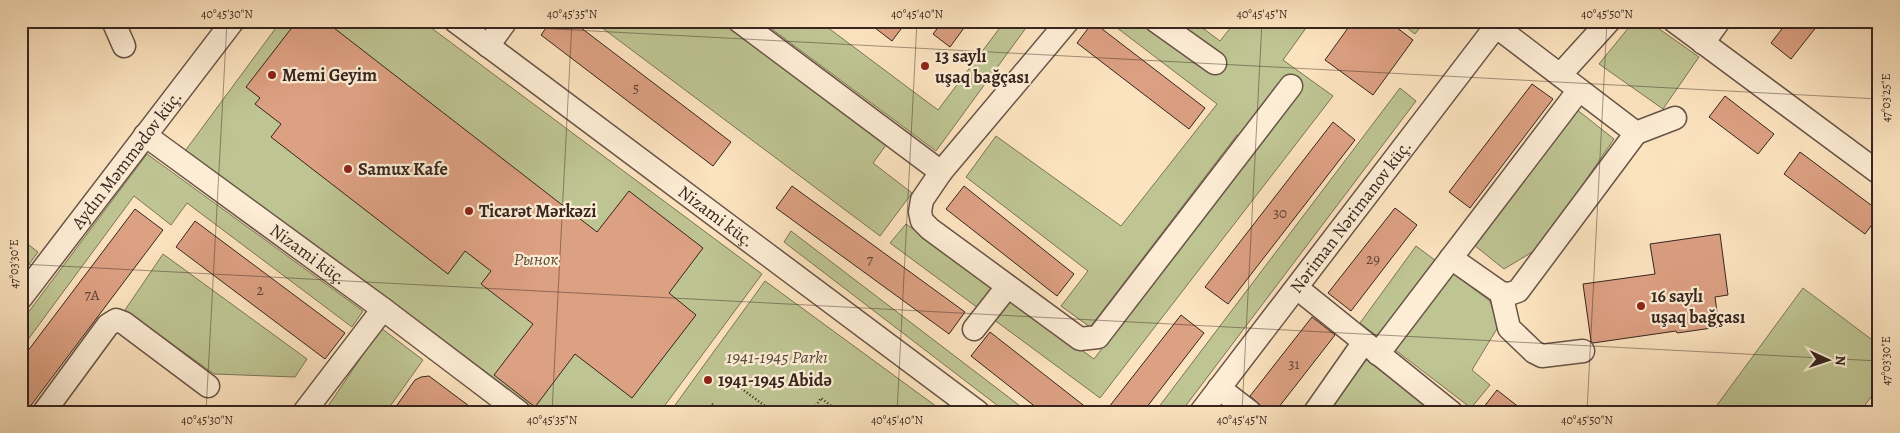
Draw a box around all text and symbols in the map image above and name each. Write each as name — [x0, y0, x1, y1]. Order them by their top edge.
text: 40°45'30"N — [201, 6, 253, 22]
text: 40°45'35"N — [547, 6, 598, 22]
text: 40°45'40"N — [891, 6, 943, 22]
text: 40°45'45"N — [1237, 6, 1288, 22]
text: 40°45'50"N — [1581, 6, 1633, 22]
place label: 13 saylı uşaq bağçası — [935, 44, 1029, 89]
marker: 13 saylı uşaq bağçası — [919, 60, 931, 72]
place label: Memi Geyim — [282, 63, 377, 87]
marker: Memi Geyim — [266, 69, 278, 81]
text: 47°03'25"E — [1878, 73, 1894, 123]
house number: 5 — [633, 78, 639, 98]
street label: Aydın Məmmədov küç. — [65, 86, 187, 235]
street label: Nəriman Nərimanov küç. — [1284, 135, 1417, 298]
place label: Samux Kafe — [358, 157, 448, 181]
marker: Samux Kafe — [342, 163, 354, 175]
street label: Nizami küç. — [673, 180, 759, 253]
place label: Ticarət Mərkəzi — [479, 199, 596, 223]
house number: 30 — [1273, 203, 1287, 223]
marker: Ticarət Mərkəzi — [463, 205, 475, 217]
street label: Nizami küç. — [265, 218, 351, 290]
text: 47°03'30"E — [6, 239, 22, 289]
park label: Рынок — [514, 247, 558, 271]
house number: 29 — [1366, 249, 1380, 269]
house number: 7 — [867, 250, 874, 270]
house number: 2 — [256, 280, 264, 300]
place label: 16 saylı uşaq bağçası — [1651, 284, 1745, 329]
house number: 7A — [84, 285, 100, 305]
marker: 16 saylı uşaq bağçası — [1635, 300, 1647, 312]
north arrow — [1802, 336, 1852, 386]
text: 47°03'30"E — [1878, 336, 1894, 386]
park label: 1941-1945 Parkı — [726, 345, 828, 369]
house number: 31 — [1288, 354, 1300, 374]
text: N — [1831, 355, 1850, 366]
place label: 1941-1945 Abidə — [718, 368, 832, 392]
marker: 1941-1945 Abidə — [702, 374, 714, 386]
text: 40°45'30"N — [181, 412, 233, 428]
text: 40°45'35"N — [527, 412, 578, 428]
text: 40°45'40"N — [871, 412, 923, 428]
text: 40°45'45"N — [1217, 412, 1268, 428]
text: 40°45'50"N — [1561, 412, 1613, 428]

